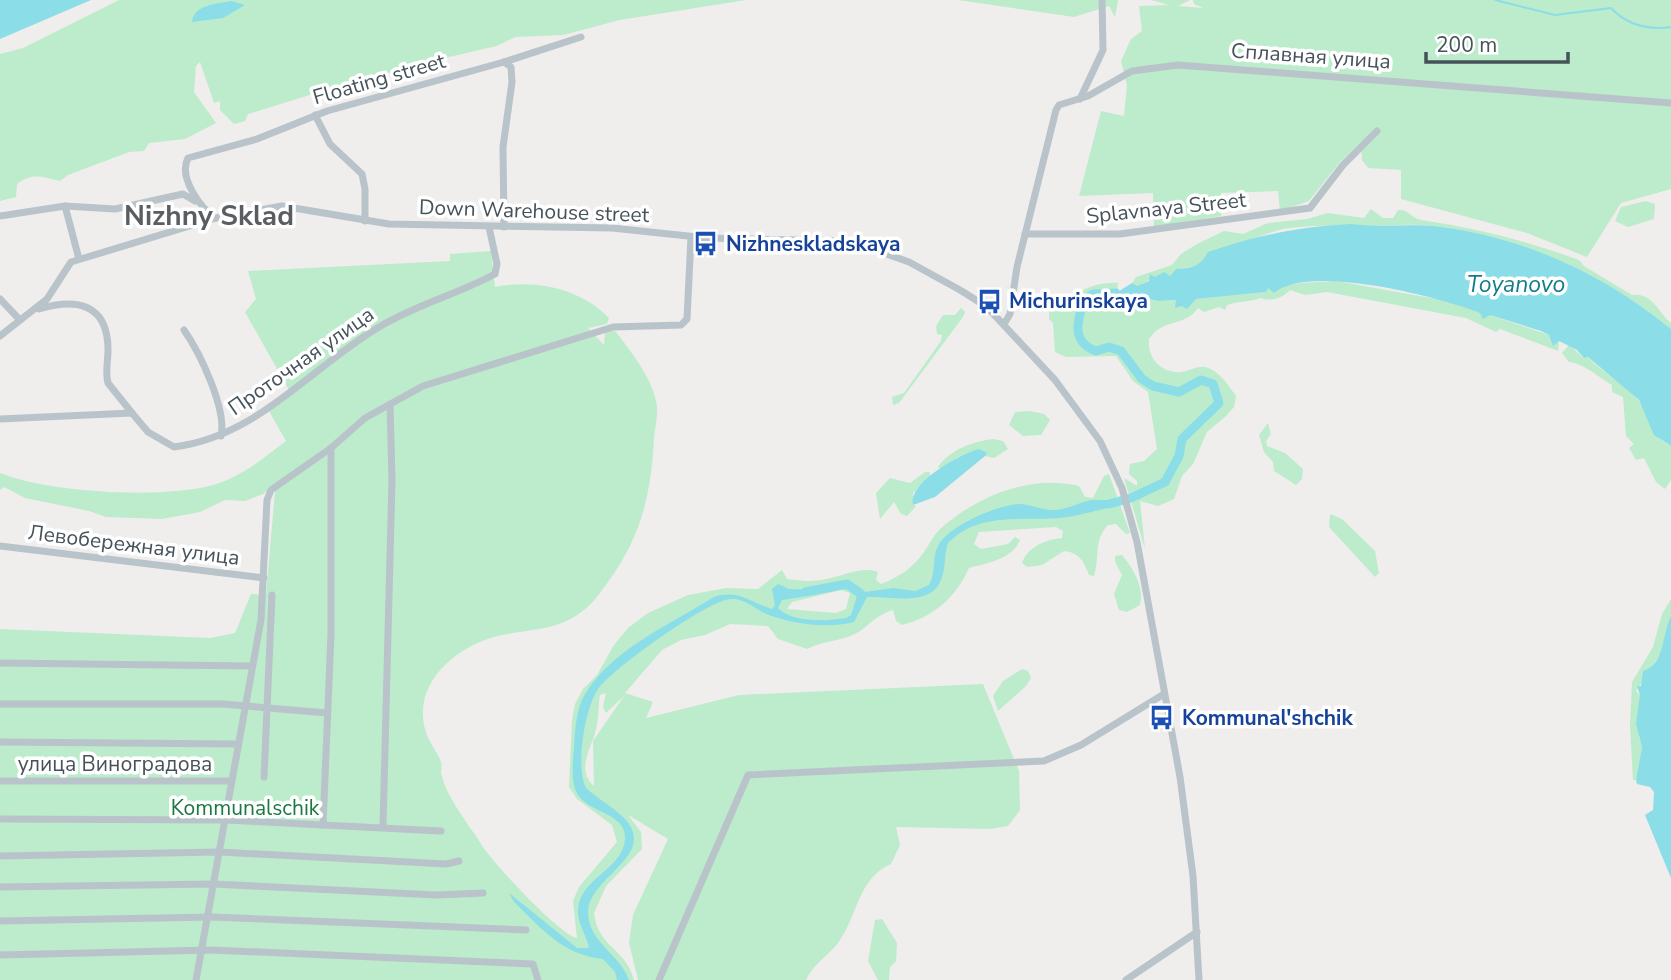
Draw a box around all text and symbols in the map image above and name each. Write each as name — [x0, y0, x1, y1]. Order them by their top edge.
scale bar — [1426, 21, 1568, 65]
text: 200 m — [1436, 31, 1497, 59]
street label: Сплавная улица — [1230, 36, 1392, 76]
street label: Floating street — [309, 47, 449, 111]
street label: Splavnaya Street — [1085, 186, 1248, 230]
street label: Down Warehouse street — [418, 193, 650, 229]
district label: Nizhny Sklad — [124, 197, 294, 235]
bus stop icon: Nizhneskladskaya — [692, 230, 720, 258]
place label: Nizhneskladskaya — [726, 230, 900, 258]
water label: Toyanovo — [1467, 269, 1565, 300]
bus stop icon: Michurinskaya — [975, 287, 1003, 315]
place label: Michurinskaya — [1009, 287, 1148, 315]
street label: Проточная улица — [223, 300, 379, 422]
street label: Левобережная улица — [27, 518, 241, 572]
bus stop icon: Kommunal'shchik — [1148, 704, 1176, 732]
place label: Kommunal'shchik — [1182, 704, 1353, 732]
street label: улица Виноградова — [18, 750, 212, 778]
park label: Kommunalschik — [171, 794, 320, 822]

